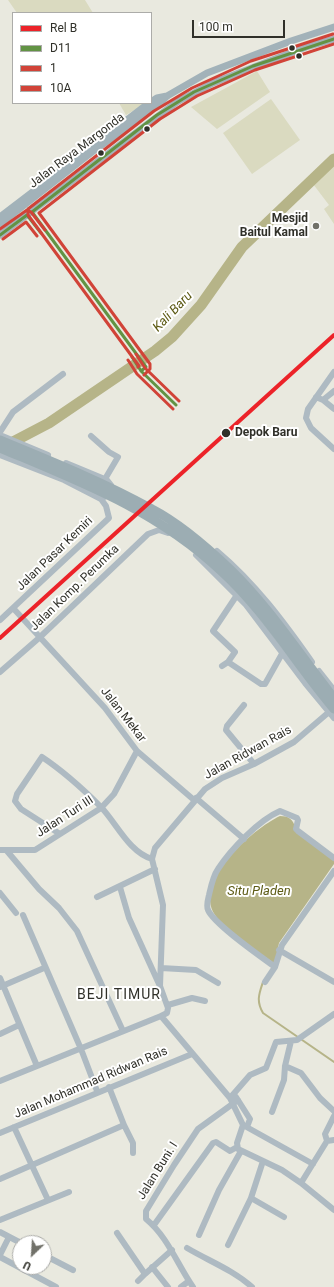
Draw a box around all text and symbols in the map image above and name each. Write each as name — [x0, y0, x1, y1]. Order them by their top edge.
legend — [12, 12, 152, 104]
scale bar — [194, 12, 287, 38]
text: 100 m — [199, 20, 233, 34]
text: Rel B — [50, 21, 77, 35]
text: D11 — [50, 41, 71, 55]
unlabelled marker — [287, 43, 297, 53]
unlabelled marker — [294, 51, 304, 61]
text: 1 — [50, 61, 57, 75]
text: 10A — [50, 81, 71, 95]
street label: Jalan Raya Margonda — [27, 110, 127, 192]
unlabelled marker — [142, 124, 152, 134]
unlabelled marker — [96, 148, 106, 158]
place label: Mesjid Baitul Kamal — [240, 212, 308, 240]
marker: Mesjid Baitul Kamal — [311, 221, 321, 231]
water label: Kali Baru — [150, 289, 196, 335]
place label: Depok Baru — [235, 426, 297, 440]
marker: Depok Baru — [220, 427, 232, 439]
street label: Jalan Pasar Kemiri — [14, 514, 96, 594]
street label: Jalan Komp. Perumka — [28, 542, 122, 634]
street label: Jalan Mekar — [97, 685, 149, 745]
street label: Jalan Ridwan Rais — [202, 723, 294, 783]
street label: Jalan Turi III — [34, 793, 96, 841]
water label: Situ Pladen — [227, 884, 291, 900]
district label: BEJI TIMUR — [77, 987, 161, 1003]
street label: Jalan Mohammad Ridwan Rais — [12, 1044, 170, 1122]
street label: Jalan Buni. I — [135, 1140, 181, 1202]
north arrow — [12, 1235, 52, 1275]
text: U — [21, 1258, 33, 1273]

